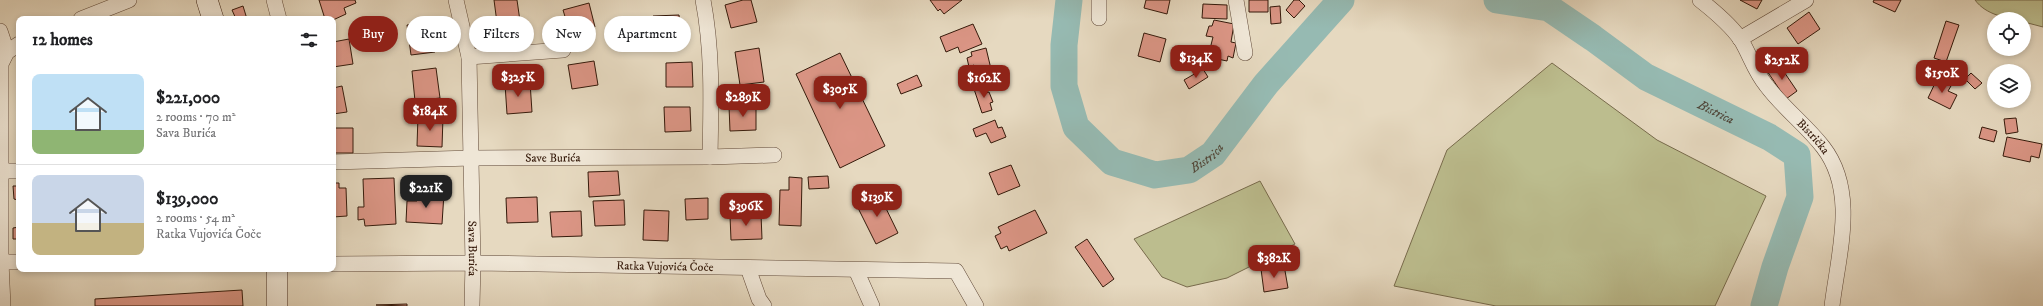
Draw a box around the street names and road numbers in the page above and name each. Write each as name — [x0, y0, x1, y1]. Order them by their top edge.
street label: Bistrička — [1793, 116, 1833, 158]
street label: Save Burića — [525, 151, 582, 166]
street label: Sava Burića — [464, 221, 480, 277]
street label: Ratka Vujovića Čoče — [616, 258, 714, 275]

